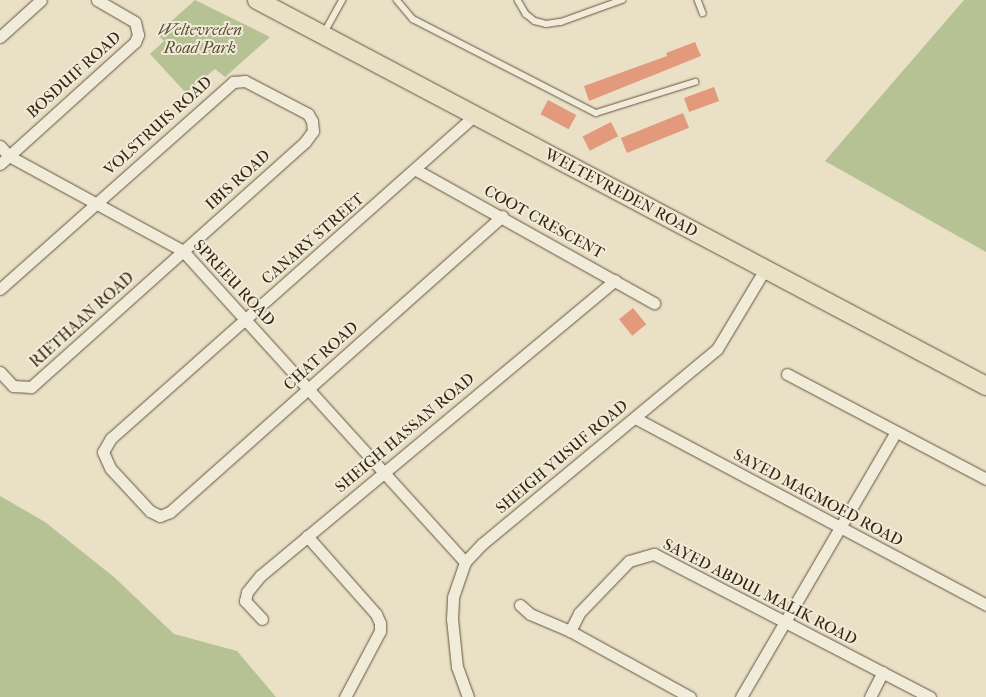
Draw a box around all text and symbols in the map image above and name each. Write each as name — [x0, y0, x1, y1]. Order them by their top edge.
park label: Weltevreden Road Park — [158, 20, 242, 58]
street label: BOSDUIF ROAD — [23, 28, 125, 122]
street label: VOLSTRUIS ROAD — [100, 72, 216, 180]
street label: WELTEVREDEN ROAD — [541, 145, 701, 241]
street label: IBIS ROAD — [202, 146, 274, 214]
street label: COOT CRESCENT — [481, 181, 607, 263]
street label: CANARY STREET — [258, 189, 368, 289]
street label: SPREEU ROAD — [189, 236, 279, 330]
street label: RIETHAAN ROAD — [26, 268, 138, 372]
street label: CHAT ROAD — [280, 318, 362, 394]
street label: SHEIGH HASSAN ROAD — [331, 369, 479, 497]
street label: SHEIGH YUSUF ROAD — [492, 396, 632, 518]
street label: SAYED MAGMOED ROAD — [730, 445, 906, 551]
street label: SAYED ABDUL MALIK ROAD — [660, 535, 860, 649]

